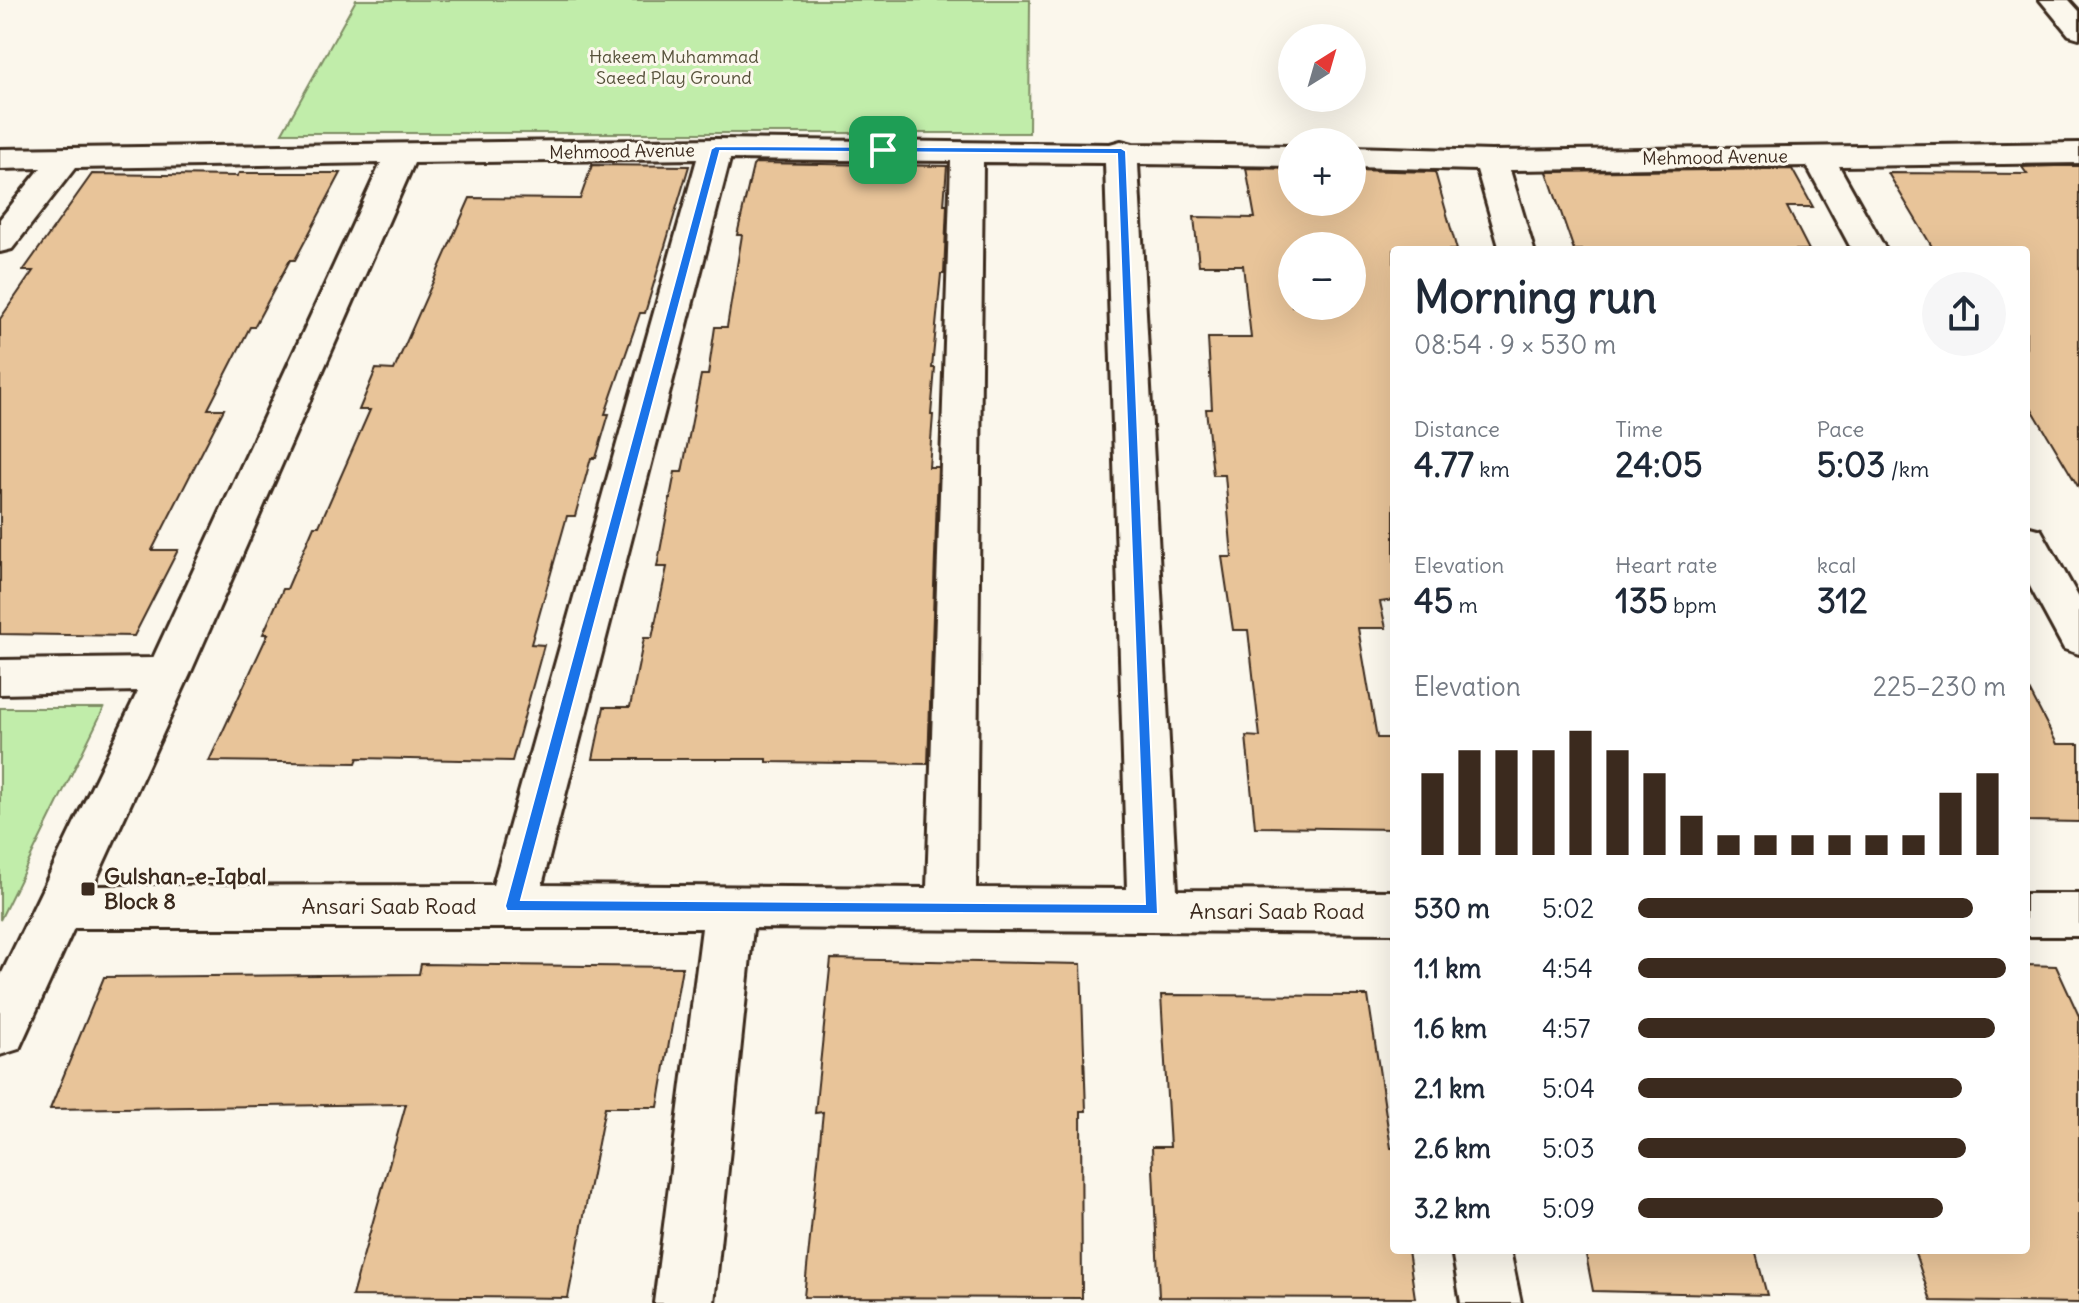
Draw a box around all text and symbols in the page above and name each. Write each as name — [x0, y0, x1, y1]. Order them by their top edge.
north arrow — [1278, 24, 1366, 112]
map controls — [1278, 24, 1366, 320]
park label: Hakeem Muhammad Saeed Play Ground — [589, 45, 759, 89]
pin — [849, 116, 917, 184]
icon: arrive — [861, 128, 905, 172]
button: + — [1278, 128, 1366, 216]
street label: Mehmood Avenue — [549, 138, 695, 164]
street label: Mehmood Avenue — [1642, 144, 1788, 170]
button: − — [1278, 232, 1366, 320]
text: Morning run — [1414, 270, 1657, 325]
button: share — [1922, 272, 2006, 356]
text: 08:54 · 9 × 530 m — [1414, 328, 1616, 361]
text: Distance — [1414, 415, 1500, 443]
text: Time — [1615, 415, 1663, 443]
text: Pace — [1817, 415, 1864, 443]
text: 4.77 — [1414, 443, 1474, 486]
text: 24:05 — [1615, 443, 1703, 486]
text: 5:03 — [1817, 443, 1886, 486]
text: km — [1474, 455, 1510, 483]
text: /km — [1886, 455, 1929, 483]
text: Elevation — [1414, 551, 1504, 579]
text: Heart rate — [1615, 551, 1717, 579]
text: kcal — [1817, 551, 1856, 579]
text: 45 — [1414, 579, 1453, 622]
text: 135 — [1615, 579, 1668, 622]
text: 312 — [1817, 579, 1868, 622]
text: m — [1453, 591, 1478, 619]
text: bpm — [1668, 591, 1717, 619]
text: Elevation — [1414, 670, 1521, 703]
text: 225–230 m — [1873, 670, 2006, 703]
place label: Gulshan-e-Iqbal Block 8 — [104, 862, 266, 915]
marker: Gulshan-e-Iqbal Block 8 — [79, 880, 97, 898]
street label: Ansari Saab Road — [302, 892, 476, 920]
text: 530 m — [1414, 892, 1490, 925]
text: 5:02 — [1542, 892, 1594, 925]
street label: Ansari Saab Road — [1190, 897, 1364, 925]
text: 1.1 km — [1414, 952, 1481, 985]
text: 4:54 — [1542, 952, 1593, 985]
text: 1.6 km — [1414, 1012, 1487, 1045]
text: 4:57 — [1542, 1012, 1591, 1045]
text: 2.1 km — [1414, 1072, 1485, 1105]
text: 5:04 — [1542, 1072, 1595, 1105]
text: 2.6 km — [1414, 1132, 1491, 1165]
text: 5:03 — [1542, 1132, 1595, 1165]
text: 3.2 km — [1414, 1192, 1491, 1225]
text: 5:09 — [1542, 1192, 1595, 1225]

